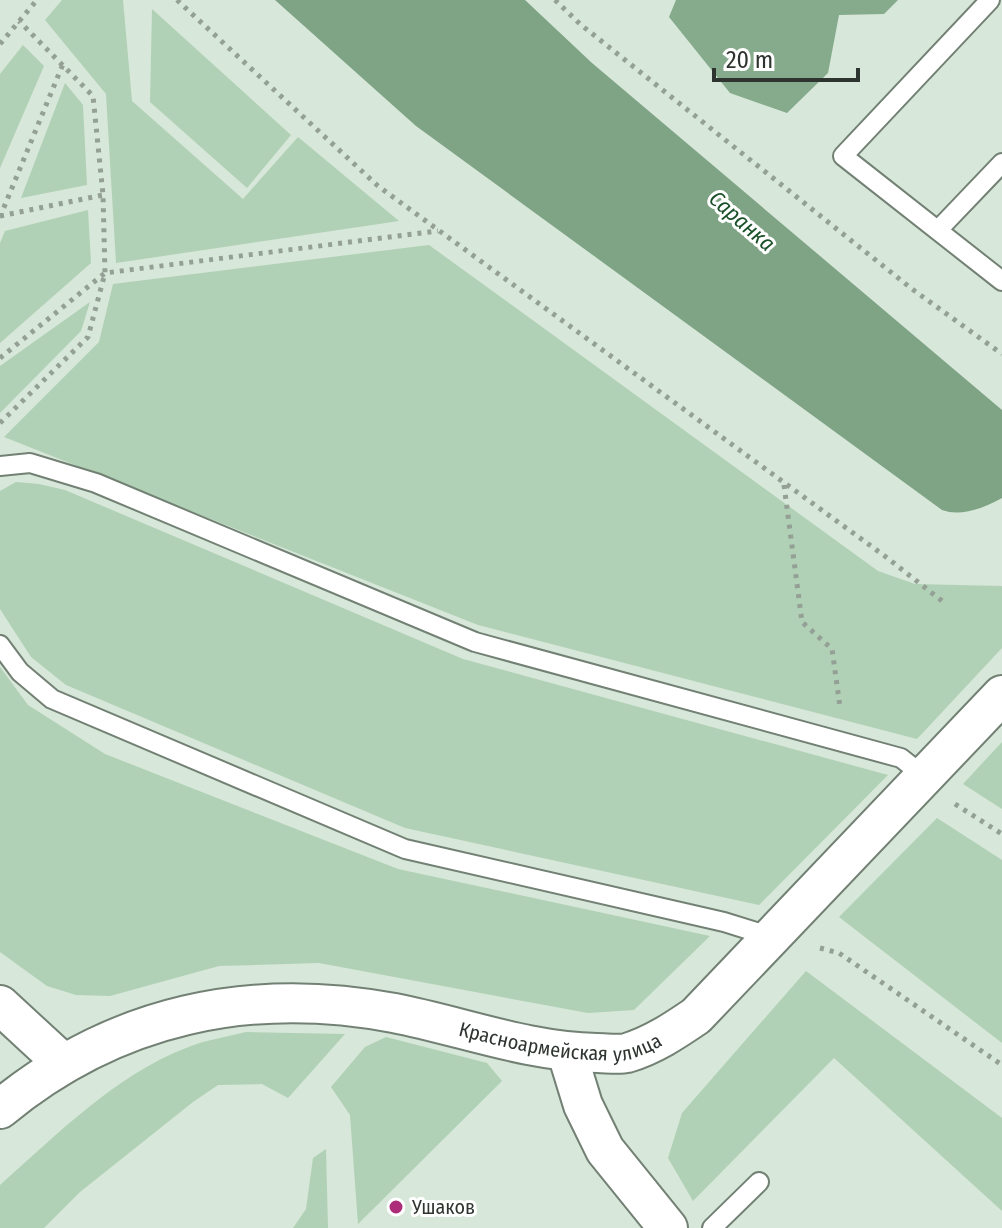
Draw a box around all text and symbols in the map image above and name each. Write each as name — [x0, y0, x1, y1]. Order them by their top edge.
scale bar — [714, 32, 858, 82]
text: 20 m — [726, 46, 773, 74]
water label: Саранка — [703, 185, 781, 257]
street label: Красноармейская улица — [456, 1017, 666, 1066]
place label: Ушаков — [411, 1195, 475, 1219]
marker: Ушаков — [387, 1198, 405, 1216]

